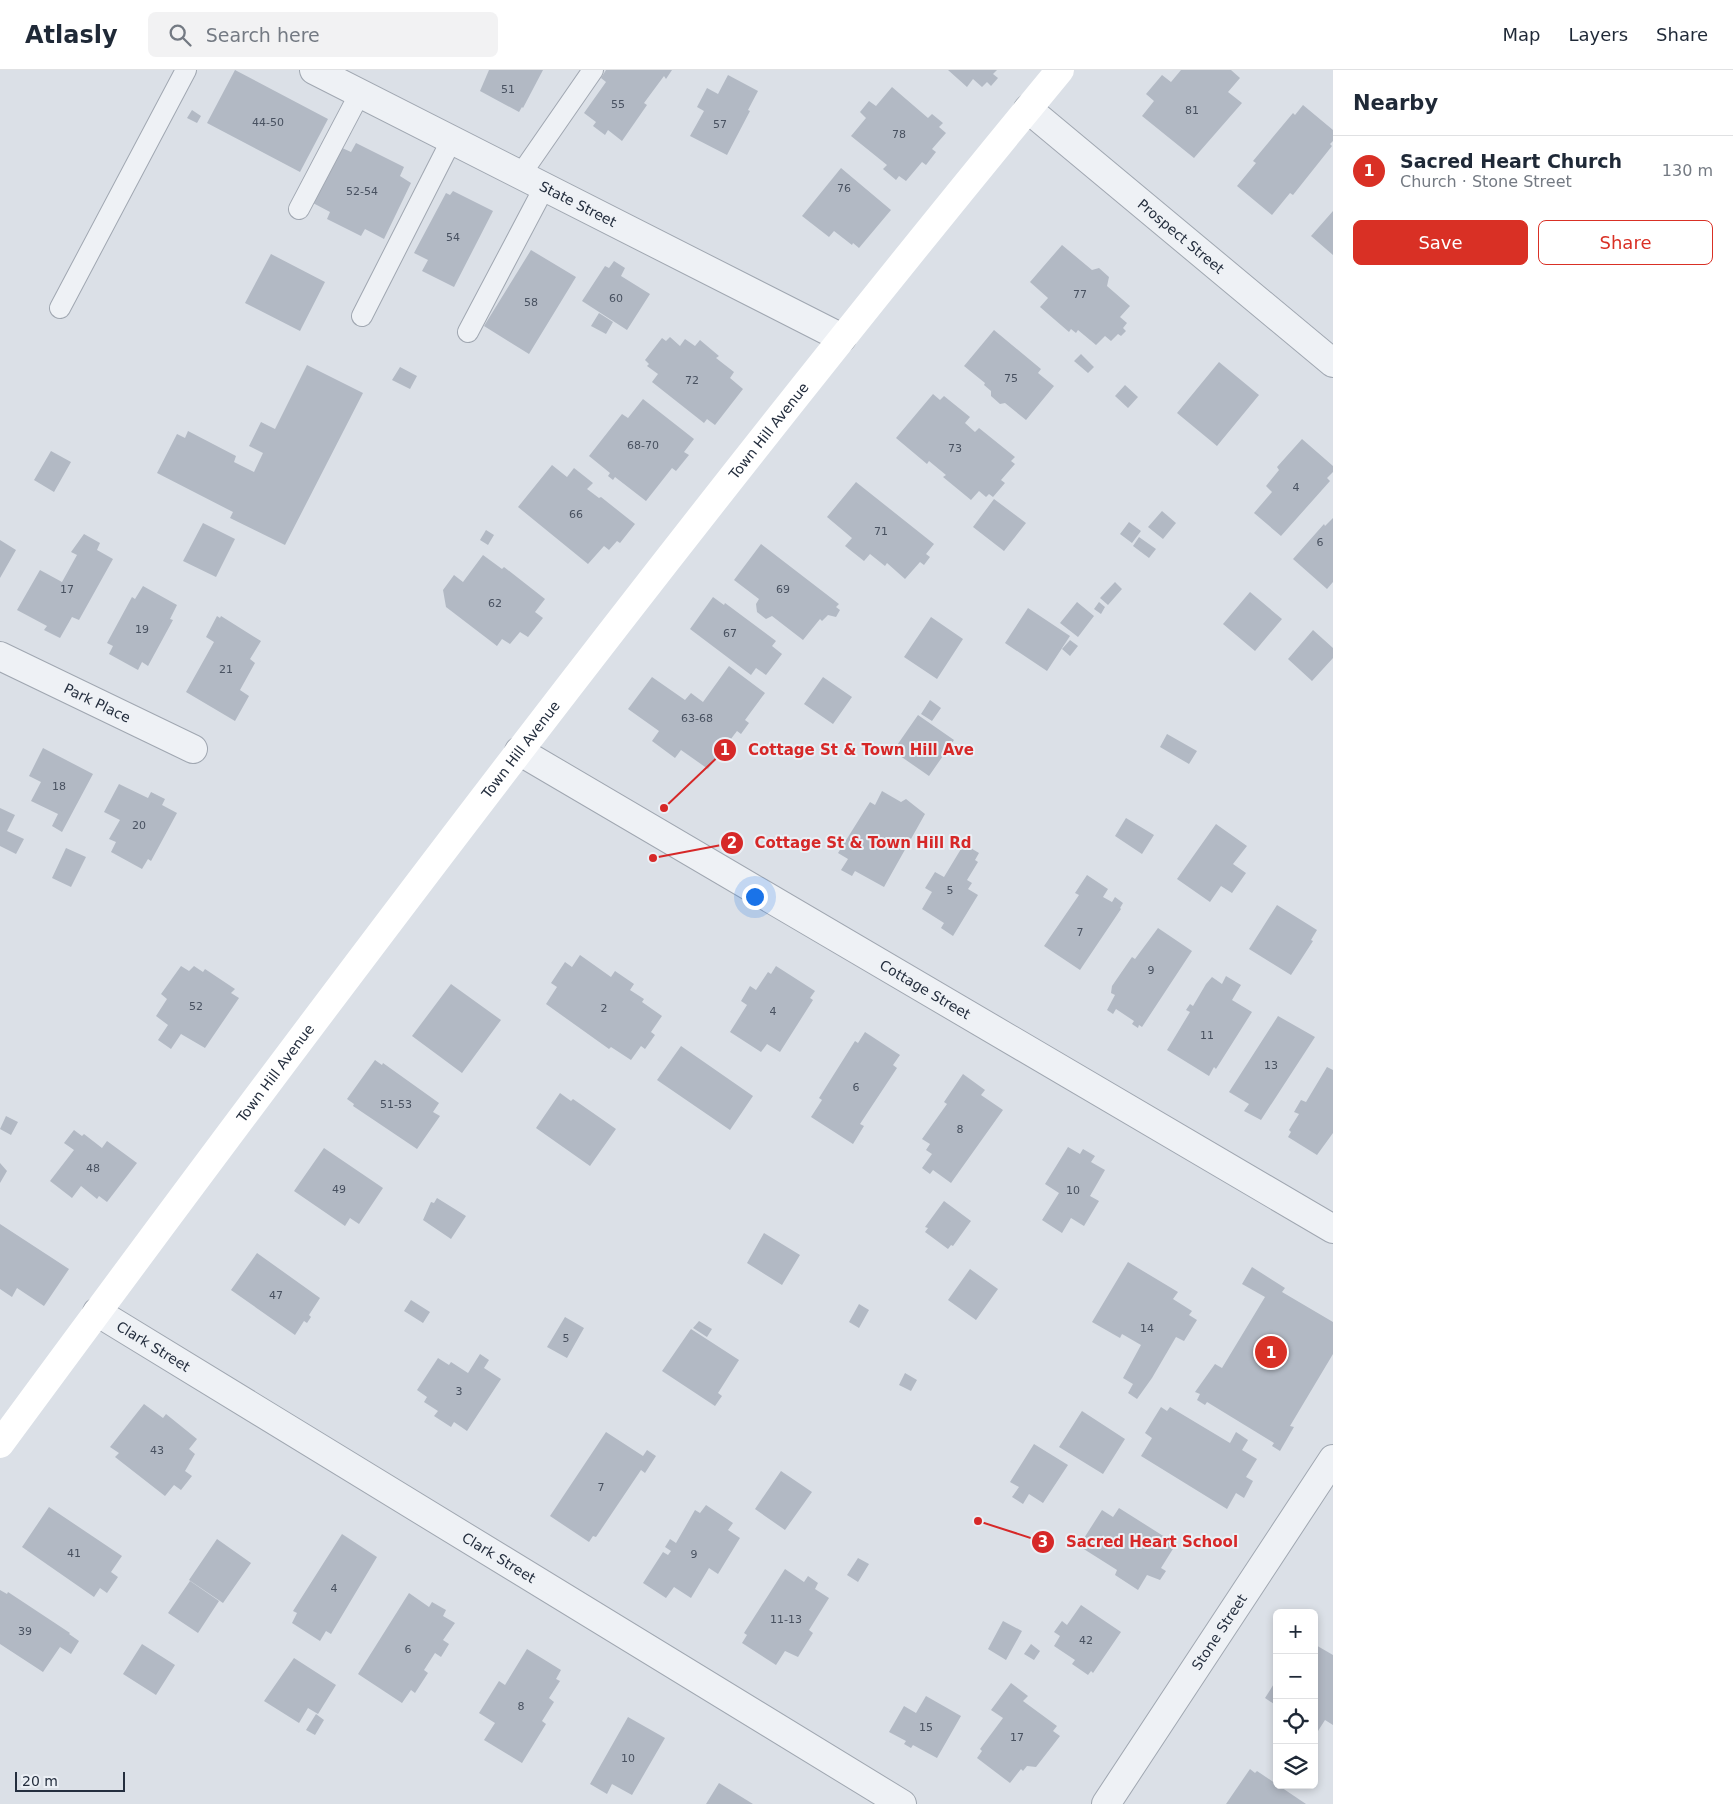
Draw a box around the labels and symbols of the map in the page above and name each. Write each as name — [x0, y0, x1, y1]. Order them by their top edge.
house number: 51 — [501, 83, 515, 96]
house number: 55 — [611, 98, 625, 111]
house number: 81 — [1185, 104, 1199, 117]
house number: 44-50 — [252, 116, 284, 129]
house number: 57 — [713, 118, 727, 131]
house number: 78 — [892, 128, 906, 141]
street label: State Street — [537, 178, 620, 230]
house number: 76 — [837, 182, 851, 195]
house number: 52-54 — [346, 185, 378, 198]
street label: Prospect Street — [1135, 196, 1228, 277]
house number: 54 — [446, 231, 460, 244]
house number: 77 — [1073, 288, 1087, 301]
house number: 60 — [609, 292, 623, 305]
house number: 58 — [524, 296, 538, 309]
house number: 75 — [1004, 372, 1018, 385]
house number: 72 — [685, 374, 699, 387]
street label: Town Hill Avenue — [725, 379, 812, 483]
house number: 68-70 — [627, 439, 659, 452]
house number: 73 — [948, 442, 962, 455]
house number: 4 — [1293, 481, 1300, 494]
house number: 66 — [569, 508, 583, 521]
house number: 71 — [874, 525, 888, 538]
house number: 6 — [1317, 536, 1324, 549]
house number: 17 — [60, 583, 74, 596]
house number: 69 — [776, 583, 790, 596]
house number: 62 — [488, 597, 502, 610]
house number: 19 — [135, 623, 149, 636]
house number: 67 — [723, 627, 737, 640]
house number: 21 — [219, 663, 233, 676]
street label: Park Place — [61, 680, 133, 726]
street label: Town Hill Avenue — [478, 698, 563, 802]
house number: 63-68 — [681, 712, 713, 725]
callout: Cottage St & Town Hill Ave — [713, 735, 983, 765]
text: 1 — [720, 741, 730, 759]
text: Cottage St & Town Hill Ave — [748, 741, 974, 759]
house number: 18 — [52, 780, 66, 793]
house number: 20 — [132, 819, 146, 832]
callout: Cottage St & Town Hill Rd — [719, 828, 981, 858]
text: 2 — [727, 834, 737, 852]
text: Cottage St & Town Hill Rd — [754, 834, 972, 852]
your location — [742, 884, 768, 910]
house number: 5 — [947, 884, 954, 897]
house number: 7 — [1077, 926, 1084, 939]
street label: Cottage Street — [877, 957, 974, 1023]
house number: 9 — [1148, 964, 1155, 977]
house number: 52 — [189, 1000, 203, 1013]
house number: 2 — [601, 1002, 608, 1015]
house number: 4 — [770, 1005, 777, 1018]
street label: Town Hill Avenue — [233, 1021, 317, 1126]
house number: 11 — [1200, 1029, 1214, 1042]
house number: 13 — [1264, 1059, 1278, 1072]
house number: 6 — [853, 1081, 860, 1094]
house number: 51-53 — [380, 1098, 412, 1111]
house number: 8 — [957, 1123, 964, 1136]
house number: 48 — [86, 1162, 100, 1175]
house number: 49 — [332, 1183, 346, 1196]
house number: 10 — [1066, 1184, 1080, 1197]
house number: 47 — [269, 1289, 283, 1302]
street label: Clark Street — [114, 1318, 193, 1375]
house number: 14 — [1140, 1322, 1154, 1335]
house number: 5 — [563, 1332, 570, 1345]
pin: 1 — [1255, 1333, 1287, 1371]
house number: 3 — [456, 1385, 463, 1398]
house number: 43 — [150, 1444, 164, 1457]
house number: 7 — [598, 1481, 605, 1494]
callout: Sacred Heart School — [1031, 1527, 1248, 1557]
street label: Clark Street — [459, 1529, 539, 1586]
text: 3 — [1038, 1533, 1048, 1551]
text: Sacred Heart School — [1066, 1533, 1238, 1551]
house number: 41 — [67, 1547, 81, 1560]
house number: 9 — [691, 1548, 698, 1561]
house number: 4 — [331, 1582, 338, 1595]
street label: Stone Street — [1188, 1591, 1250, 1673]
house number: 11-13 — [770, 1613, 802, 1626]
house number: 39 — [18, 1625, 32, 1638]
house number: 42 — [1079, 1634, 1093, 1647]
house number: 6 — [405, 1643, 412, 1656]
house number: 8 — [518, 1700, 525, 1713]
house number: 15 — [919, 1721, 933, 1734]
house number: 17 — [1010, 1731, 1024, 1744]
house number: 10 — [621, 1752, 635, 1765]
scale bar — [15, 1769, 125, 1792]

